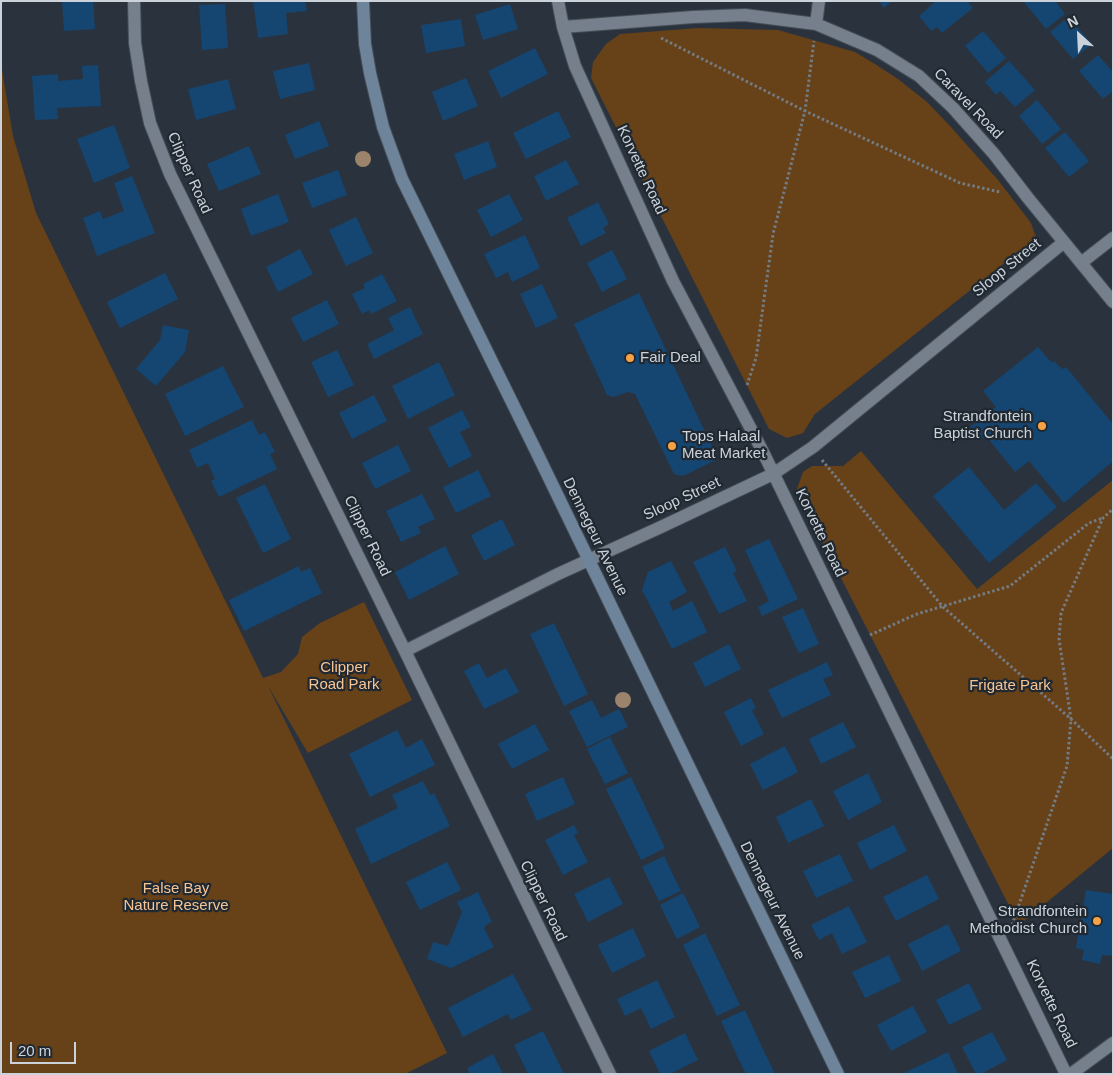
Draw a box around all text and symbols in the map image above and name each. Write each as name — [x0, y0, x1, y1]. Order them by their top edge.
north arrow — [1054, 10, 1104, 60]
text: N — [1065, 12, 1081, 31]
street label: Caravel Road — [930, 65, 1006, 143]
street label: Korvette Road — [613, 123, 669, 217]
street label: Clipper Road — [163, 129, 215, 217]
street label: Sloop Street — [969, 235, 1045, 301]
place label: Fair Deal — [640, 349, 701, 367]
marker: Fair Deal — [624, 352, 636, 364]
place label: Strandfontein Baptist Church — [934, 408, 1032, 443]
marker: Strandfontein Baptist Church — [1036, 420, 1048, 432]
place label: Tops Halaal Meat Market — [682, 428, 765, 463]
marker: Tops Halaal Meat Market — [666, 440, 678, 452]
street label: Sloop Street — [641, 473, 723, 525]
street label: Dennegeur Avenue — [559, 475, 631, 599]
street label: Korvette Road — [791, 486, 849, 580]
street label: Clipper Road — [340, 493, 394, 579]
park label: Clipper Road Park — [309, 659, 379, 694]
park label: Frigate Park — [969, 677, 1051, 695]
street label: Dennegeur Avenue — [736, 839, 808, 963]
street label: Clipper Road — [516, 858, 570, 944]
park label: False Bay Nature Reserve — [123, 880, 229, 915]
place label: Strandfontein Methodist Church — [969, 903, 1087, 938]
marker: Strandfontein Methodist Church — [1091, 915, 1103, 927]
street label: Korvette Road — [1022, 957, 1080, 1051]
scale bar — [12, 1032, 79, 1064]
text: 20 m — [18, 1042, 51, 1059]

